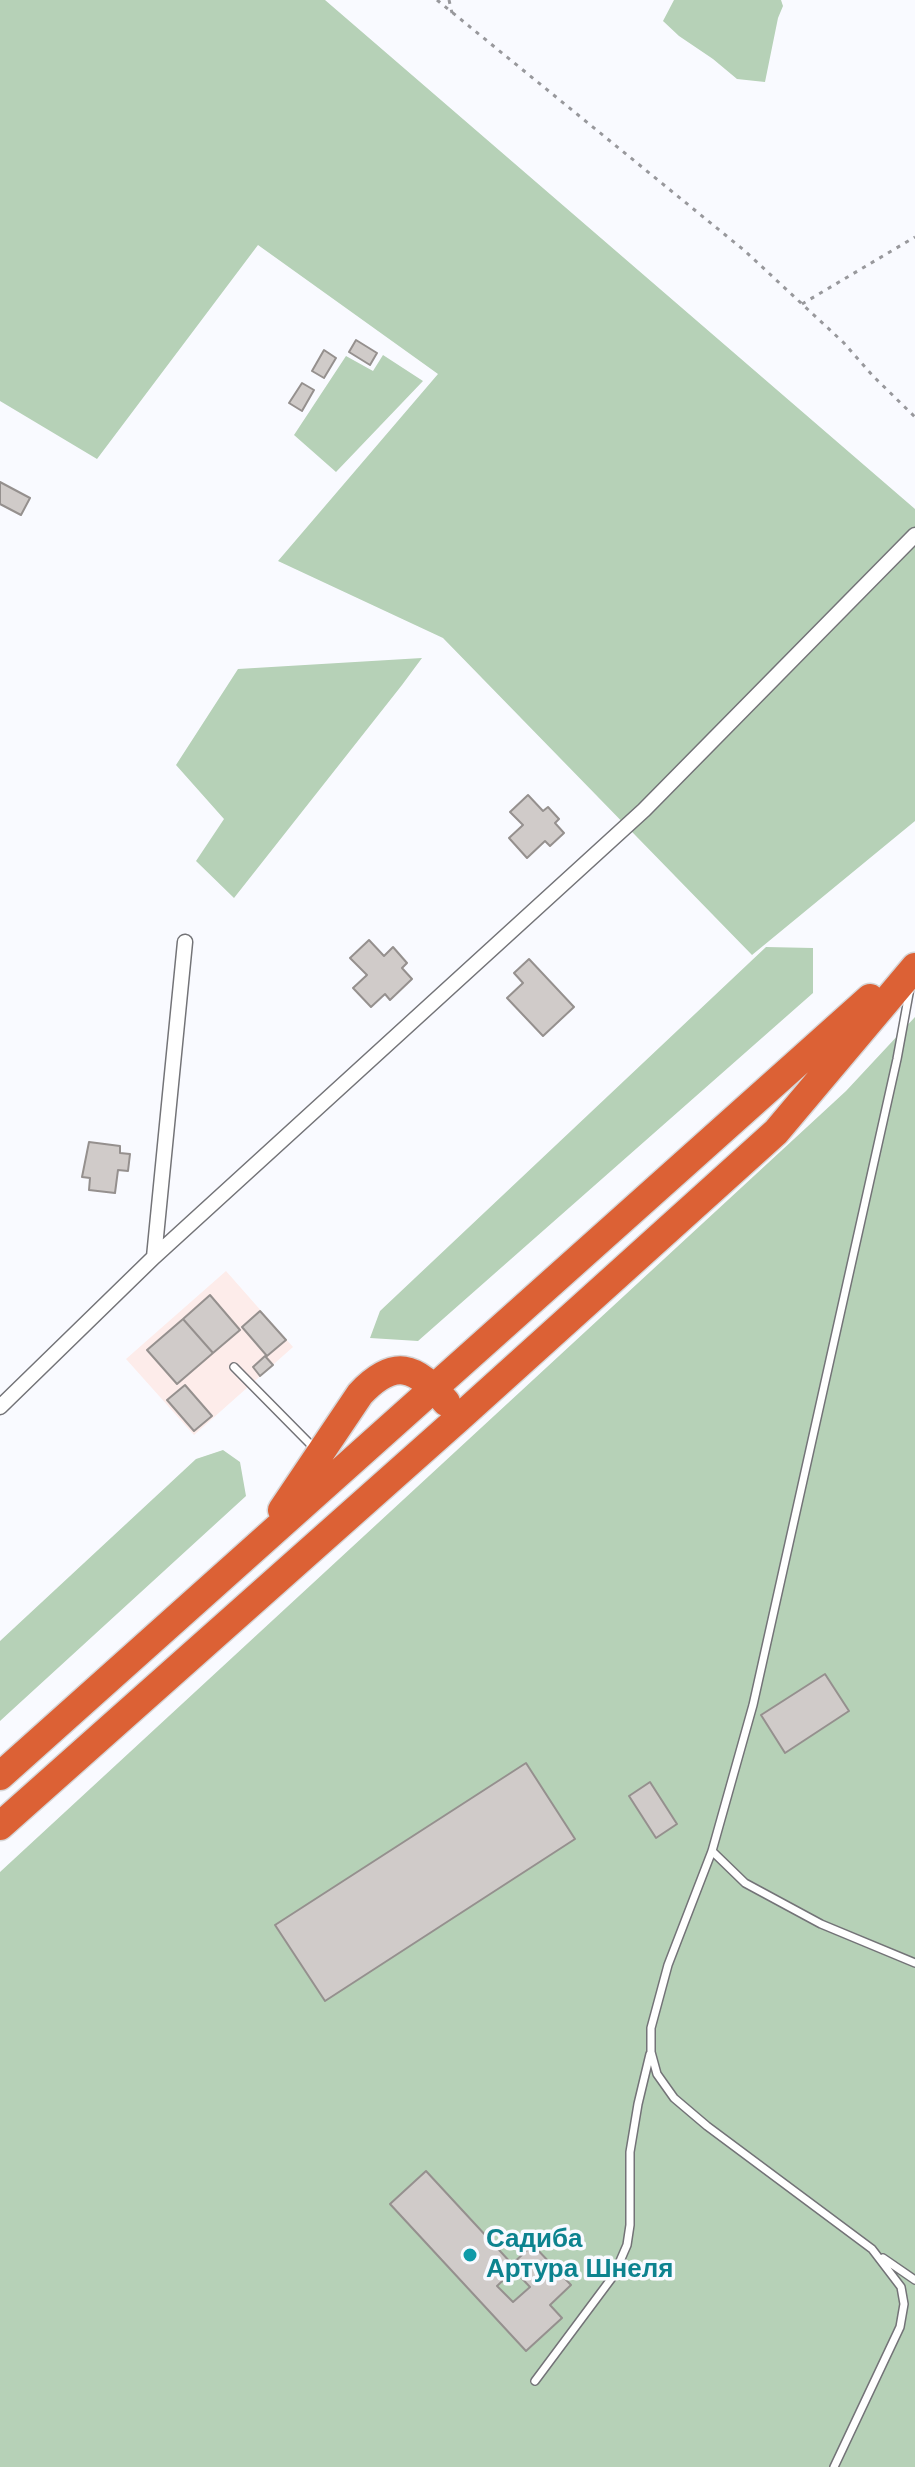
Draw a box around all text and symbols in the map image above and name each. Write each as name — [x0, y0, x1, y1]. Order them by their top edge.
place label: Садиба Артура Шнеля — [486, 2224, 673, 2286]
marker: Садиба Артура Шнеля — [461, 2246, 479, 2264]

